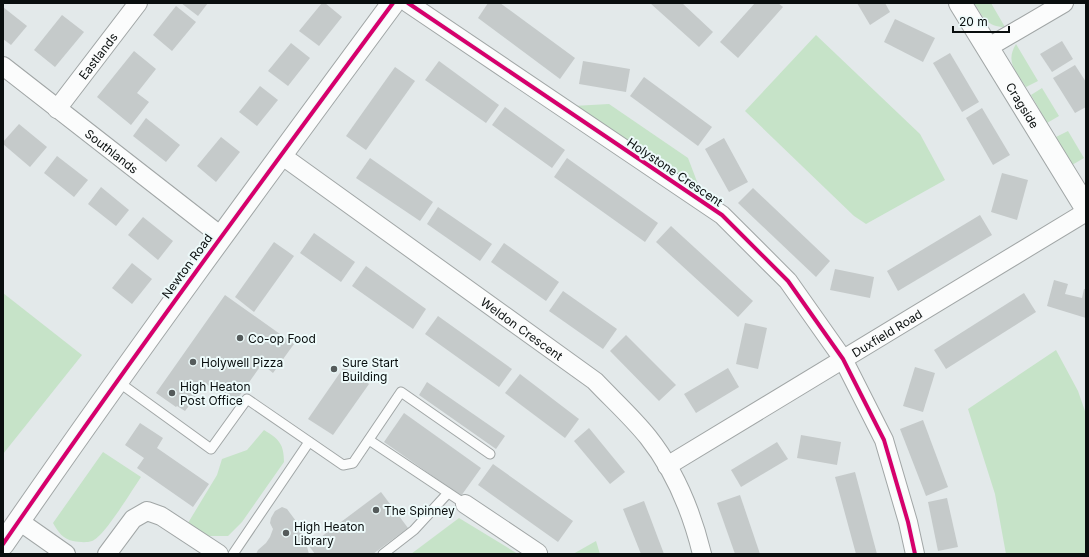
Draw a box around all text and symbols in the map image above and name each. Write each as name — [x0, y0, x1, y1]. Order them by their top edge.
scale bar — [953, 8, 1009, 34]
text: 20 m — [959, 14, 988, 29]
street label: Eastlands — [75, 29, 120, 82]
street label: Cragside — [1003, 80, 1043, 131]
street label: Southlands — [82, 125, 141, 176]
street label: Holystone Crescent — [624, 134, 726, 210]
street label: Newton Road — [159, 231, 215, 301]
street label: Weldon Crescent — [478, 294, 566, 363]
street label: Duxfield Road — [849, 306, 925, 360]
place label: Co-op Food — [248, 331, 316, 346]
marker: Co-op Food — [235, 333, 245, 343]
place label: Holywell Pizza — [201, 355, 283, 370]
place label: Sure Start Building — [342, 355, 399, 384]
marker: Holywell Pizza — [188, 357, 198, 367]
marker: Sure Start Building — [329, 364, 339, 374]
place label: High Heaton Post Office — [180, 379, 251, 408]
marker: High Heaton Post Office — [167, 388, 177, 398]
place label: The Spinney — [384, 503, 455, 518]
marker: The Spinney — [371, 505, 381, 515]
place label: High Heaton Library — [294, 519, 365, 548]
marker: High Heaton Library — [281, 528, 291, 538]

